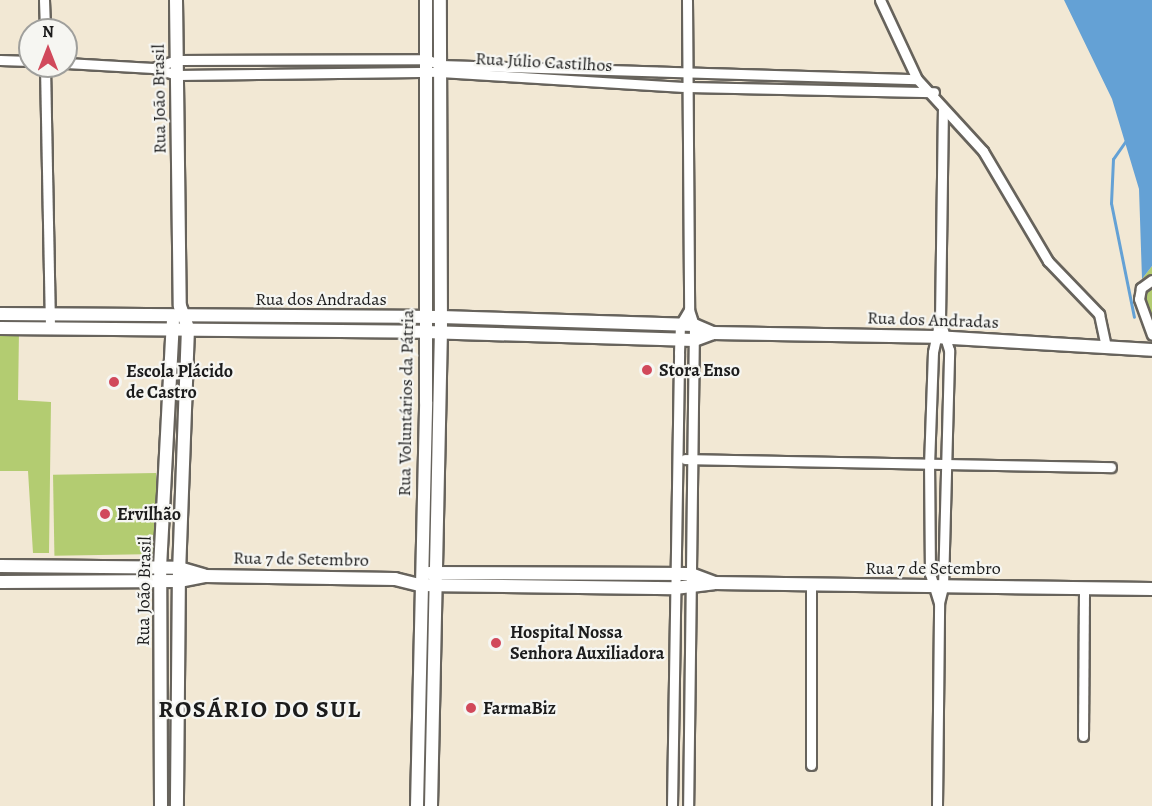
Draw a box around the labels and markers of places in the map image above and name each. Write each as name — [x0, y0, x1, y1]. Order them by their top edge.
place label: Stora Enso — [659, 359, 740, 381]
place label: Escola Plácido de Castro — [126, 361, 233, 404]
marker: Stora Enso — [640, 363, 654, 377]
marker: Escola Plácido de Castro — [107, 375, 121, 389]
place label: Ervilhão — [117, 503, 181, 525]
marker: Ervilhão — [98, 507, 112, 521]
place label: Hospital Nossa Senhora Auxiliadora — [510, 622, 664, 664]
marker: Hospital Nossa Senhora Auxiliadora — [487, 634, 505, 652]
place label: FarmaBiz — [483, 697, 556, 719]
marker: FarmaBiz — [464, 701, 478, 715]

